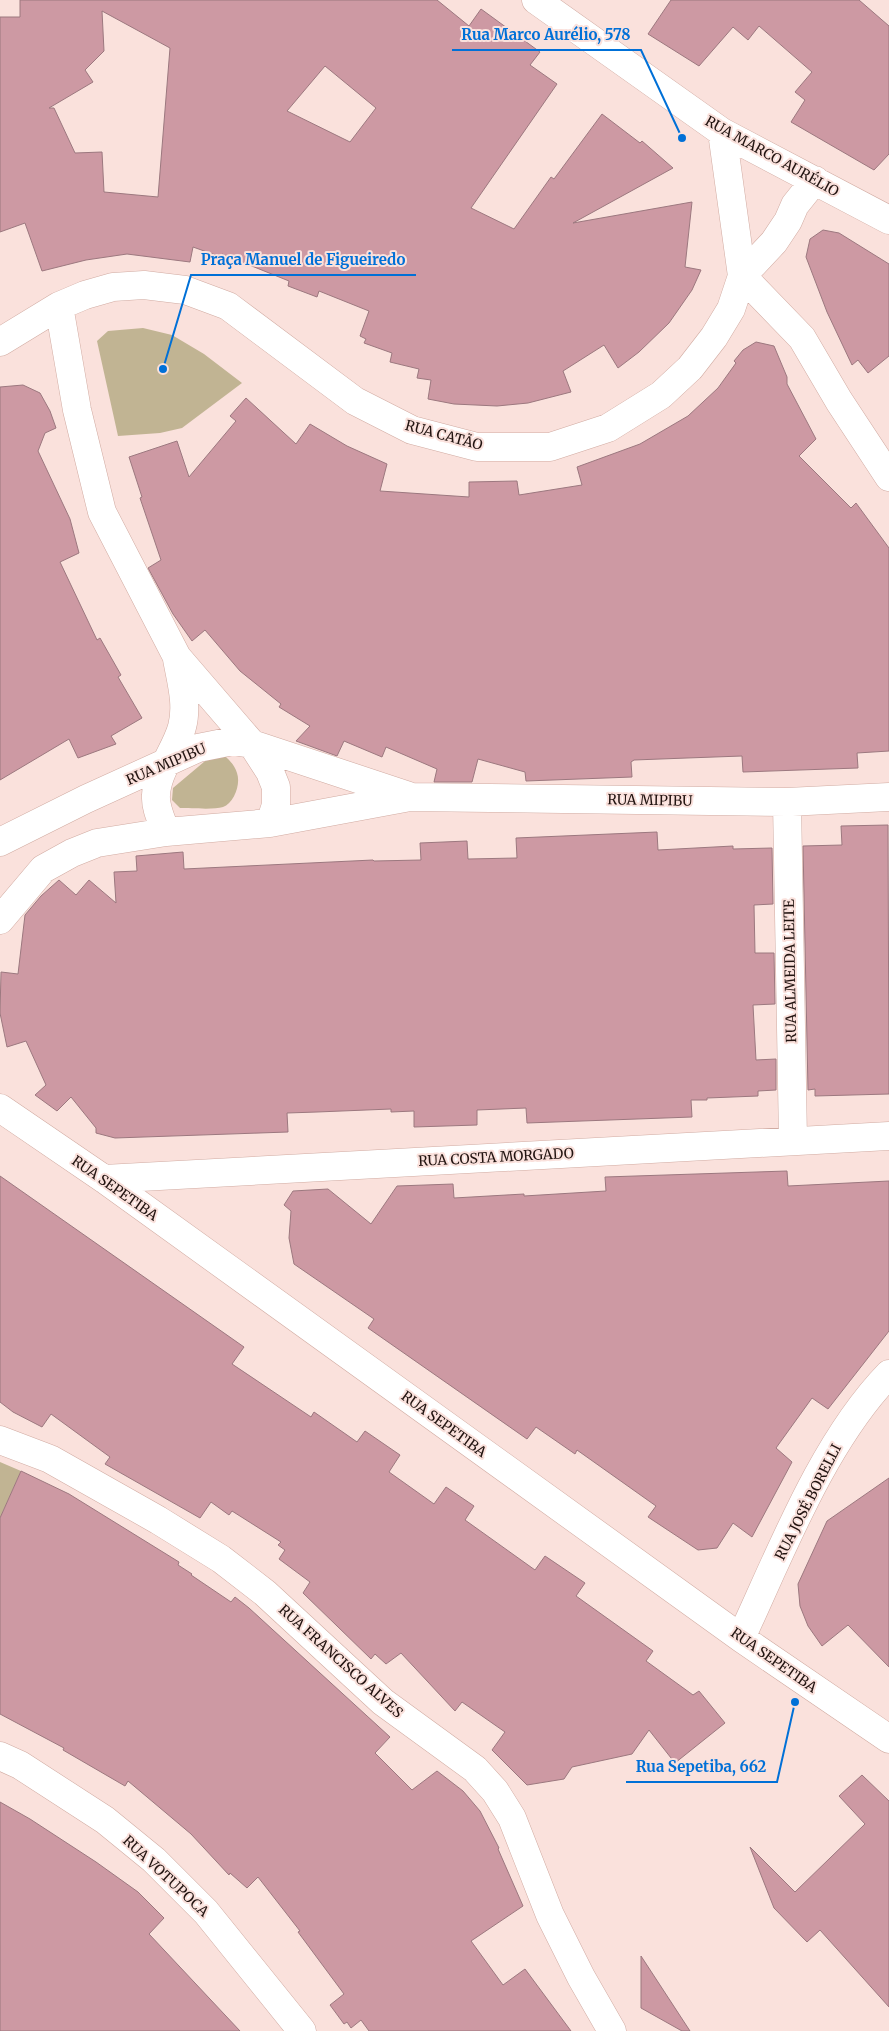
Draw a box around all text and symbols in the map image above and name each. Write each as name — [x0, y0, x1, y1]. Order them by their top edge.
callout: Rua Marco Aurélio, 578 — [452, 20, 641, 50]
text: Rua Marco Aurélio, 578 — [461, 25, 631, 45]
street label: RUA MARCO AURÉLIO — [702, 112, 842, 200]
callout: Praça Manuel de Figueiredo — [191, 245, 416, 275]
text: Praça Manuel de Figueiredo — [201, 250, 405, 269]
street label: RUA CATÃO — [403, 416, 485, 454]
street label: RUA MIPIBU — [123, 739, 209, 789]
street label: RUA MIPIBU — [607, 790, 693, 810]
street label: RUA ALMEIDA LEITE — [780, 899, 800, 1043]
street label: RUA COSTA MORGADO — [418, 1144, 574, 1170]
street label: RUA SEPETIBA — [68, 1152, 162, 1224]
street label: RUA SEPETIBA — [398, 1387, 490, 1461]
street label: RUA JOSÉ BORELLI — [771, 1441, 845, 1563]
street label: RUA FRANCISCO ALVES — [275, 1600, 407, 1722]
street label: RUA SEPETIBA — [727, 1624, 821, 1696]
callout: Rua Sepetiba, 662 — [626, 1752, 777, 1782]
text: Rua Sepetiba, 662 — [636, 1757, 766, 1777]
street label: RUA VOTUPOCA — [119, 1832, 213, 1920]

